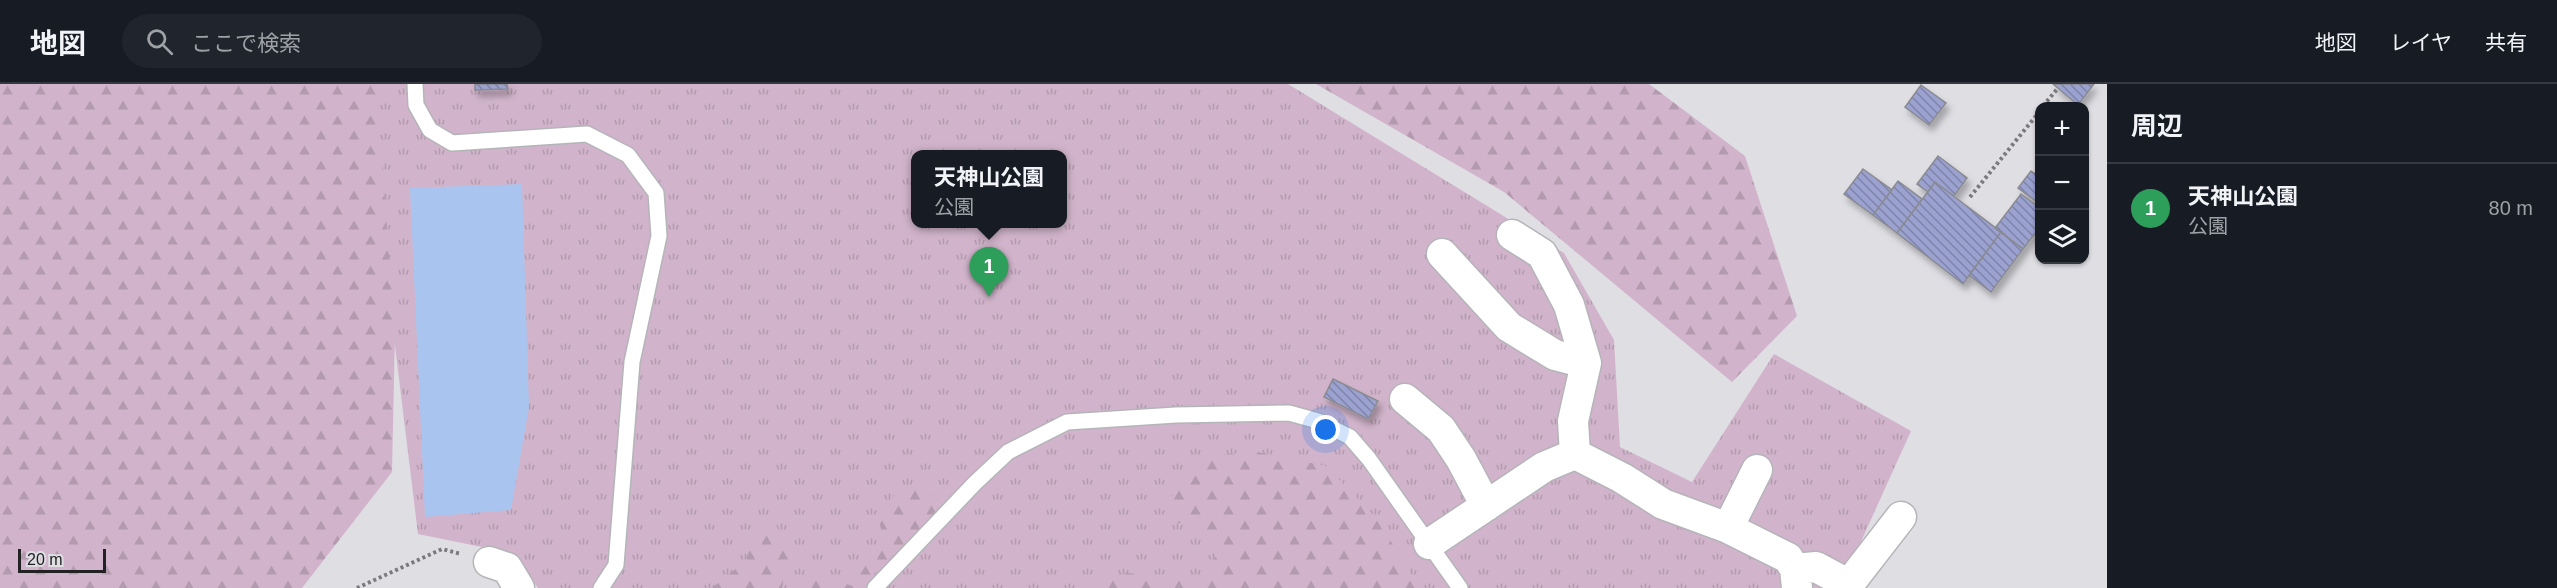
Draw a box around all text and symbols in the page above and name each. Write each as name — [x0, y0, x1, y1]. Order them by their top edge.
search box — [122, 14, 542, 68]
icon: search — [143, 25, 176, 58]
text: 地図 — [30, 28, 86, 59]
text: ここで検索 — [191, 31, 301, 56]
text: 地図 — [2315, 31, 2357, 54]
text: レイヤ — [2390, 31, 2452, 54]
text: 共有 — [2485, 31, 2527, 54]
map controls — [2035, 102, 2089, 264]
button: + — [2035, 102, 2089, 156]
text: 周辺 — [2131, 111, 2183, 141]
popup — [911, 150, 1067, 228]
button: − — [2035, 156, 2089, 210]
text: 天神山公園 — [934, 165, 1044, 190]
text: 天神山公園 — [2188, 184, 2298, 209]
text: 公園 — [934, 196, 974, 218]
text: 1 — [2145, 197, 2156, 219]
text: 80 m — [2489, 197, 2533, 219]
button: layers — [2035, 210, 2089, 264]
text: 公園 — [2188, 215, 2228, 237]
pin: 1 — [970, 248, 1008, 297]
your location — [1311, 415, 1340, 444]
scale bar — [18, 546, 106, 574]
text: 20 m — [27, 551, 63, 568]

